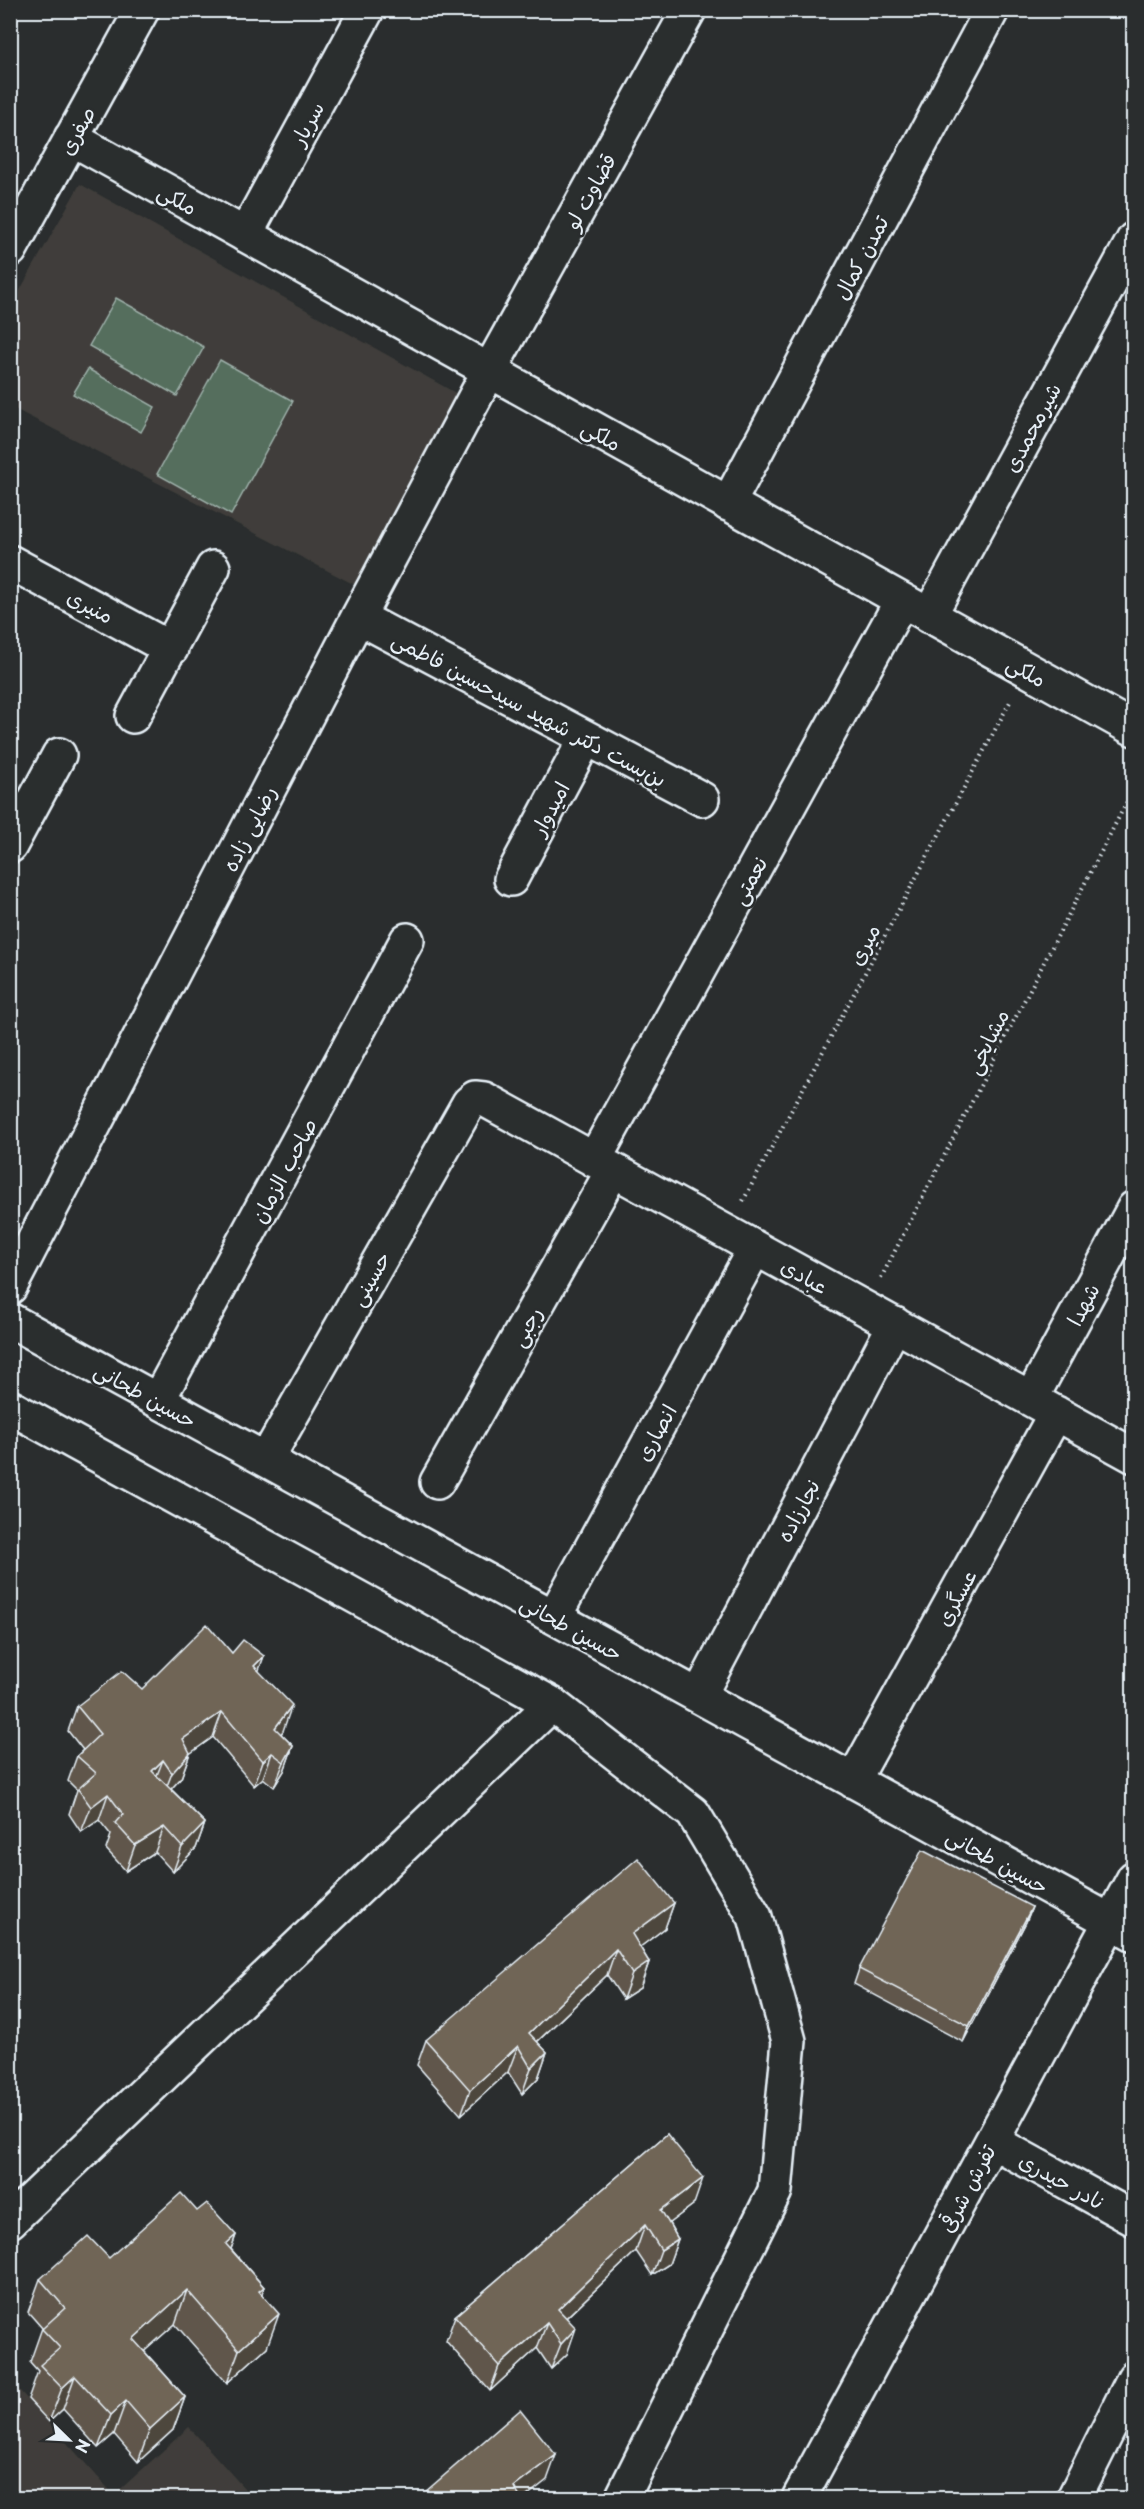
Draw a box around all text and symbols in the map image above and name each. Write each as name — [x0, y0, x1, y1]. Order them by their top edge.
street label: سریار — [280, 95, 331, 153]
street label: صفری — [49, 100, 103, 160]
street label: قضاوت لو — [554, 147, 623, 236]
street label: ملکی — [152, 174, 204, 222]
street label: تمدن کمال — [824, 208, 896, 305]
street label: شیرمحمدی — [994, 376, 1068, 478]
street label: ملکی — [576, 410, 628, 458]
street label: منیری — [62, 579, 120, 631]
street label: بن‌بست دکتر شهید سیدحسین فاطمی — [387, 622, 673, 794]
street label: ملکی — [1001, 646, 1053, 694]
street label: امیدوار — [520, 775, 577, 843]
street label: رضایی زاده — [213, 779, 283, 877]
street label: نعمتی — [722, 850, 774, 910]
street label: میری — [839, 917, 887, 971]
street label: مشایخی — [956, 1003, 1016, 1079]
street label: صاحب الزمان — [242, 1112, 324, 1228]
street label: حسینی — [340, 1244, 398, 1312]
street label: عبادی — [776, 1249, 834, 1301]
street label: شهدا — [1058, 1277, 1106, 1331]
street label: رجبی — [501, 1300, 549, 1352]
street label: حسین طحانی — [89, 1353, 203, 1435]
street label: انصاری — [626, 1398, 684, 1466]
street label: نجارزاده — [767, 1473, 827, 1547]
street label: عسگری — [926, 1563, 984, 1631]
street label: حسین طحانی — [515, 1586, 629, 1668]
street label: حسین طحانی — [941, 1819, 1055, 1901]
street label: تفرش شرقی — [929, 2137, 1003, 2238]
street label: نادر حیدری — [1014, 2143, 1112, 2217]
north arrow — [39, 2410, 99, 2470]
text: N — [70, 2436, 97, 2457]

